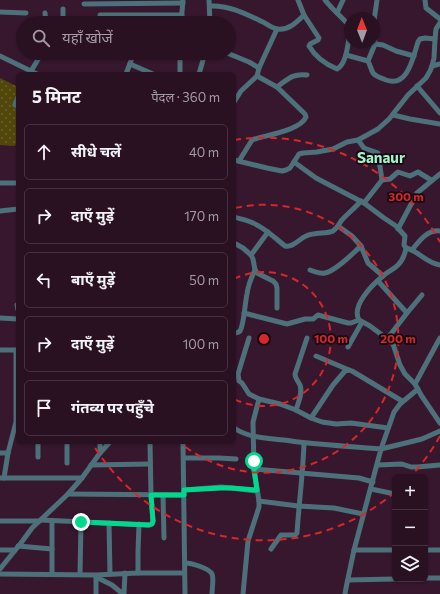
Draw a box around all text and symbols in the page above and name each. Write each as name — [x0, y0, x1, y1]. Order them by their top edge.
north arrow — [344, 12, 380, 48]
search box — [16, 16, 236, 60]
icon: search — [30, 27, 52, 49]
text: यहाँ खोजें — [62, 28, 113, 46]
text: 5 मिनट — [32, 86, 81, 107]
text: पैदल · 360 m — [151, 89, 220, 105]
icon: ahead — [33, 141, 55, 163]
text: सीधे चलें — [71, 142, 121, 160]
text: 40 m — [189, 144, 219, 160]
district label: Sanaur — [357, 148, 405, 166]
text: 300 m — [388, 189, 424, 203]
icon: right — [33, 205, 55, 227]
text: दाएँ मुड़ें — [71, 206, 114, 224]
text: 170 m — [184, 208, 219, 224]
icon: left — [33, 269, 55, 291]
text: बाएँ मुड़ें — [71, 270, 115, 288]
text: 50 m — [189, 272, 219, 288]
text: 100 m — [314, 331, 348, 345]
text: 200 m — [380, 331, 416, 345]
centre of rings — [257, 332, 271, 346]
icon: right — [33, 333, 55, 355]
text: दाएँ मुड़ें — [71, 334, 114, 352]
text: 100 m — [183, 336, 219, 352]
icon: arrive — [33, 397, 55, 419]
text: गंतव्य पर पहुँचे — [71, 398, 154, 416]
route start — [245, 452, 263, 470]
map controls — [392, 474, 428, 582]
button: + — [392, 474, 428, 510]
button: − — [392, 510, 428, 546]
route end — [72, 513, 90, 531]
button: layers — [392, 546, 428, 582]

